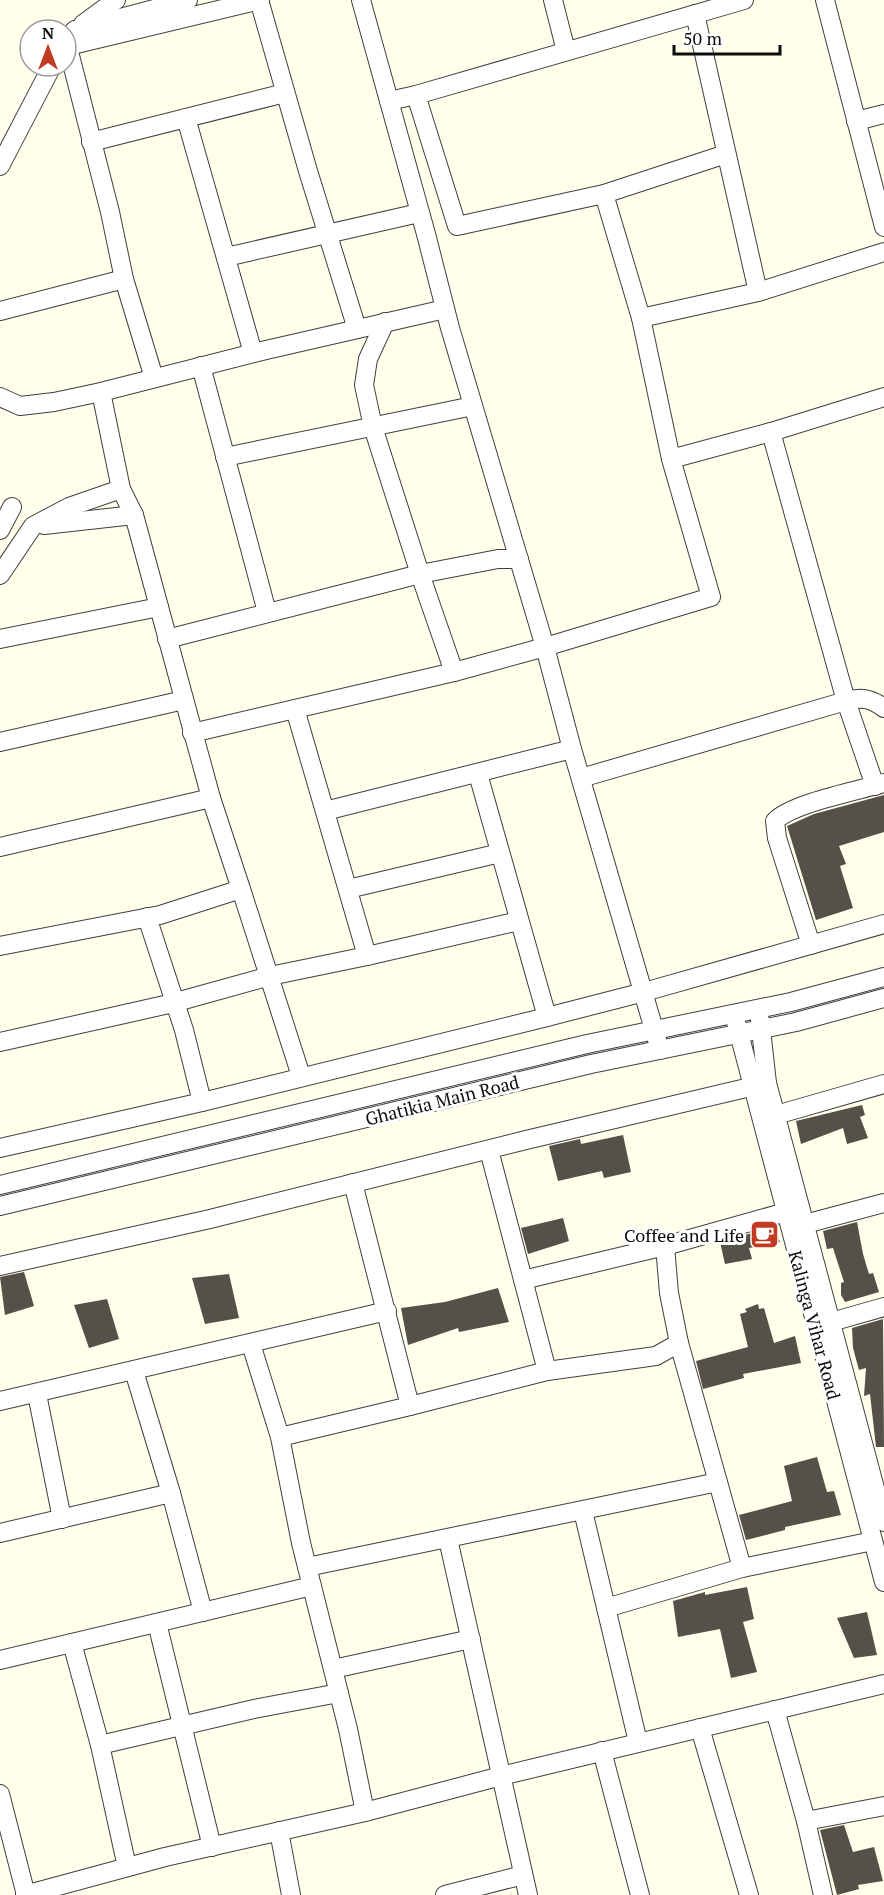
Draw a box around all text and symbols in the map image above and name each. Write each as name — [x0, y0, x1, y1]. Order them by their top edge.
north arrow — [18, 18, 78, 78]
scale bar — [674, 18, 780, 56]
text: N — [42, 22, 54, 44]
text: 50 m — [683, 26, 723, 50]
street label: Ghatikia Main Road — [363, 1069, 521, 1131]
cafe icon: Coffee and Life — [749, 1219, 781, 1251]
place label: Coffee and Life — [624, 1223, 744, 1247]
street label: Kalinga Vihar Road — [784, 1248, 846, 1402]

